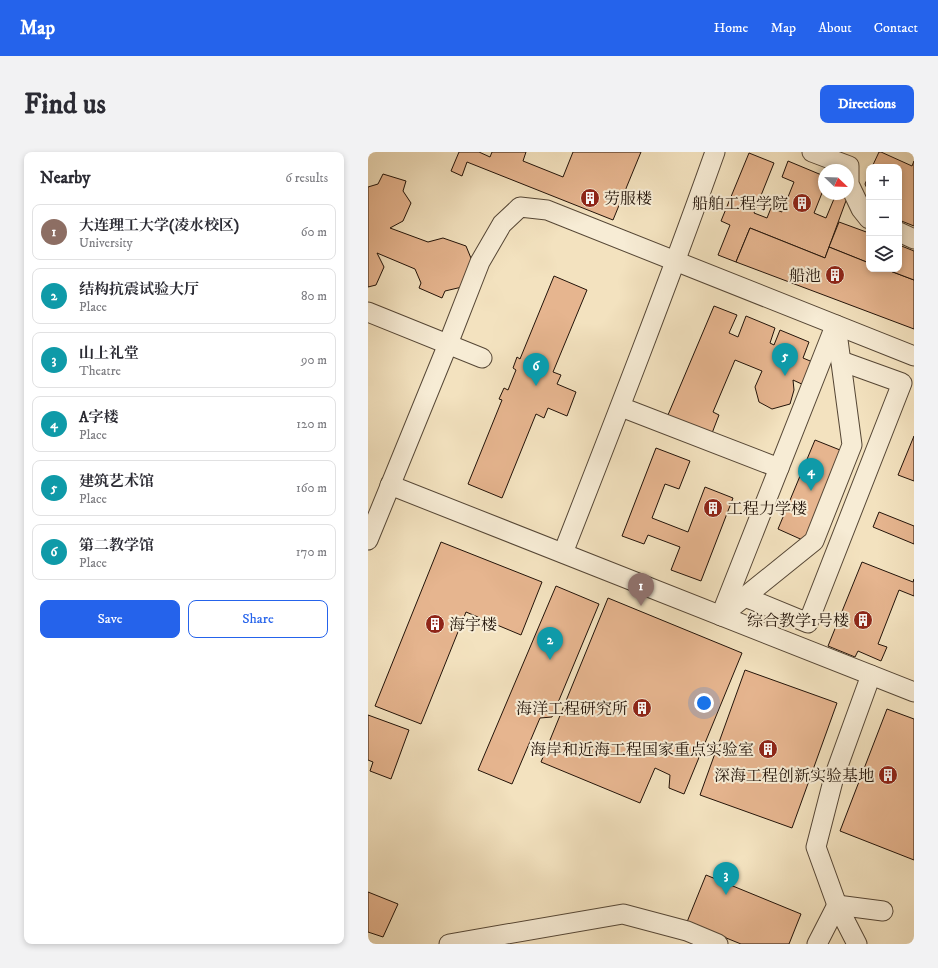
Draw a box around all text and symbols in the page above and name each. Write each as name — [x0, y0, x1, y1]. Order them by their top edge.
text: Map — [20, 17, 55, 40]
text: Home — [714, 19, 748, 37]
text: Map — [770, 19, 796, 37]
text: About — [818, 19, 852, 37]
text: Contact — [874, 19, 918, 37]
button: Directions — [820, 85, 914, 123]
text: Find us — [24, 87, 106, 122]
north arrow — [818, 164, 854, 200]
map controls — [866, 164, 902, 272]
button: + — [866, 164, 902, 200]
text: Nearby — [40, 167, 90, 189]
text: 6 results — [285, 170, 328, 186]
building icon: 劳服楼 — [579, 187, 601, 209]
place label: 劳服楼 — [604, 189, 652, 209]
building icon: 船舶工程学院 — [791, 192, 813, 214]
place label: 船舶工程学院 — [692, 194, 788, 214]
button: − — [866, 200, 902, 236]
text: 大连理工大学(凌水校区) — [79, 216, 239, 235]
text: 1 — [52, 224, 56, 240]
text: 60 m — [301, 224, 327, 240]
text: University — [79, 235, 133, 251]
button: layers — [866, 236, 902, 272]
building icon: 船池 — [824, 264, 846, 286]
place label: 船池 — [789, 266, 821, 286]
text: 结构抗震试验大厅 — [79, 280, 199, 299]
text: 2 — [51, 288, 57, 304]
text: 80 m — [301, 288, 327, 304]
text: Place — [79, 299, 107, 315]
pin: 5 — [772, 343, 798, 376]
text: 山上礼堂 — [79, 344, 139, 363]
text: 3 — [52, 352, 56, 368]
text: 90 m — [301, 352, 327, 368]
pin: 6 — [523, 353, 549, 386]
text: Theatre — [79, 363, 121, 379]
text: A字楼 — [79, 408, 119, 427]
text: 4 — [50, 416, 58, 432]
text: 120 m — [296, 416, 327, 432]
text: Place — [79, 427, 107, 443]
pin: 4 — [798, 458, 824, 491]
text: 建筑艺术馆 — [79, 472, 154, 491]
text: 5 — [51, 480, 57, 496]
text: 160 m — [296, 480, 327, 496]
text: Place — [79, 491, 107, 507]
building icon: 工程力学楼 — [702, 497, 724, 519]
place label: 工程力学楼 — [727, 499, 807, 519]
text: 第二教学馆 — [79, 536, 154, 555]
text: 6 — [51, 544, 57, 560]
text: 170 m — [296, 544, 327, 560]
text: Place — [79, 555, 107, 571]
pin: 1 — [628, 573, 654, 606]
button: Save — [40, 600, 180, 638]
button: Share — [188, 600, 328, 638]
building icon: 综合教学1号楼 — [852, 609, 874, 631]
place label: 综合教学1号楼 — [747, 611, 849, 631]
building icon: 海宇楼 — [424, 613, 446, 635]
place label: 海宇楼 — [449, 615, 497, 635]
pin: 2 — [537, 627, 563, 660]
your location — [694, 693, 714, 713]
building icon: 海洋工程研究所 — [631, 697, 653, 719]
place label: 海洋工程研究所 — [516, 699, 628, 719]
building icon: 海岸和近海工程国家重点实验室 — [757, 738, 779, 760]
place label: 海岸和近海工程国家重点实验室 — [530, 740, 754, 760]
building icon: 深海工程创新实验基地 — [877, 764, 899, 786]
place label: 深海工程创新实验基地 — [714, 766, 874, 786]
pin: 3 — [713, 862, 739, 895]

